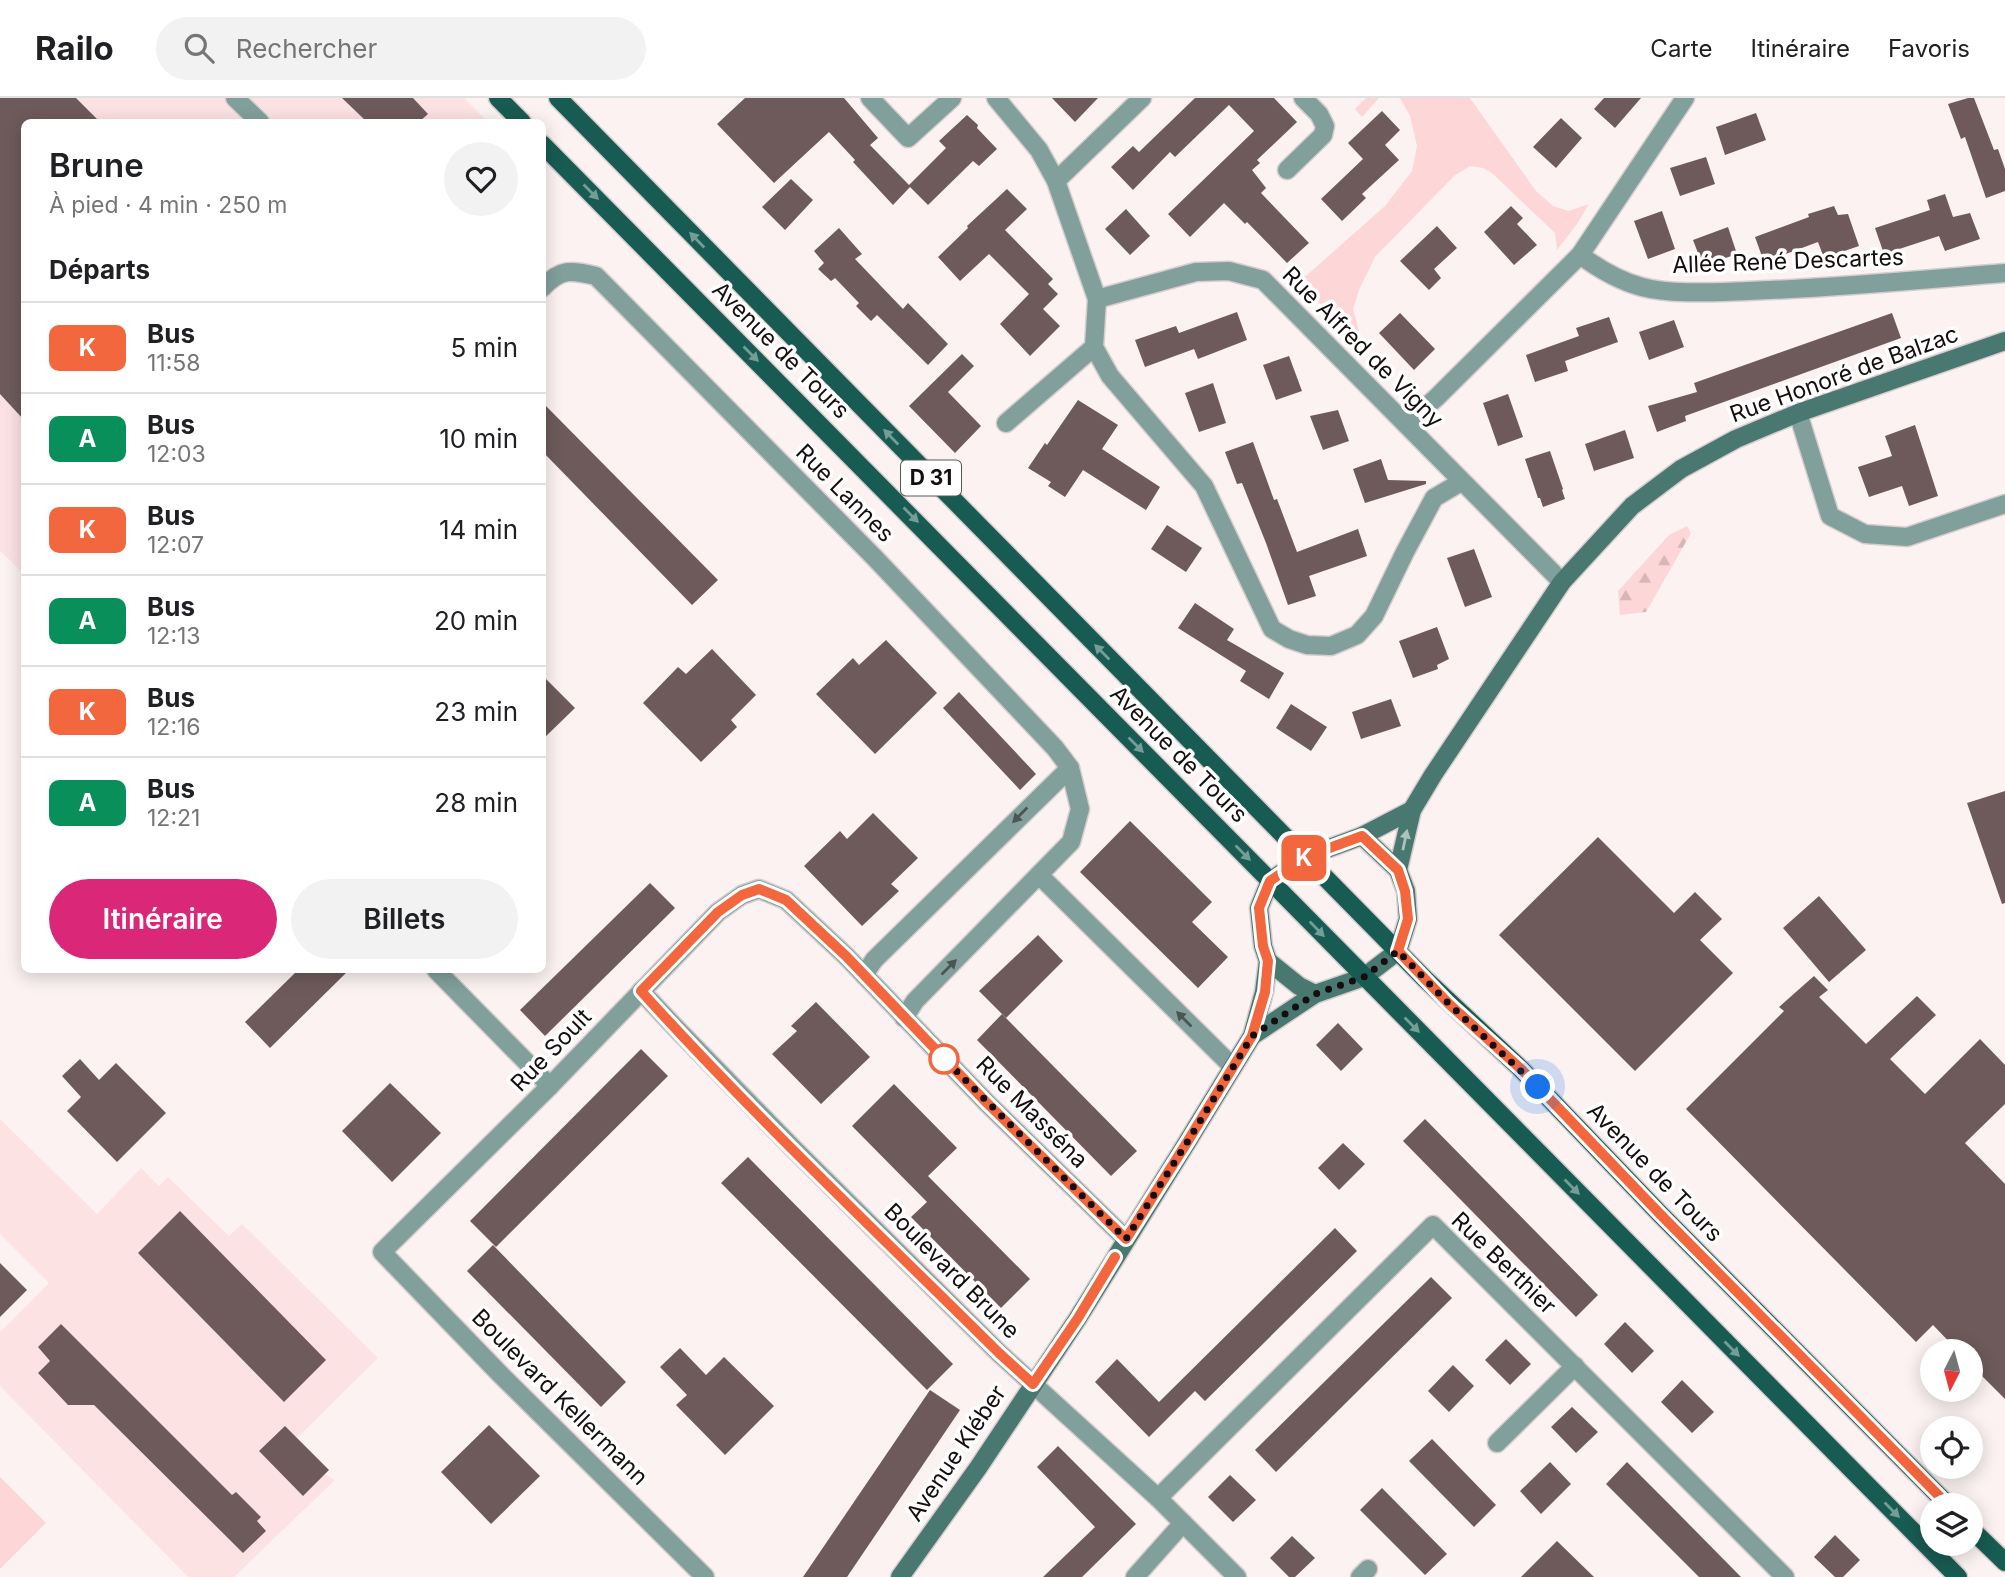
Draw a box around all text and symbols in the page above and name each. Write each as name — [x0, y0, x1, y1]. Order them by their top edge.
search box — [156, 17, 646, 80]
text: Railo — [35, 28, 114, 68]
icon: search — [180, 29, 218, 67]
text: Rechercher — [236, 33, 377, 64]
text: Carte — [1650, 34, 1712, 63]
text: Itinéraire — [1750, 34, 1850, 63]
text: Favoris — [1888, 34, 1970, 63]
button: heart — [444, 142, 518, 216]
text: Brune — [49, 145, 144, 185]
one-way arrow — [582, 184, 599, 201]
text: À pied · 4 min · 250 m — [49, 191, 287, 219]
one-way arrow — [690, 232, 706, 249]
street label: Allée René Descartes — [1672, 243, 1904, 279]
text: Départs — [49, 254, 150, 285]
street label: Rue Alfred de Vigny — [1277, 261, 1449, 433]
street label: Avenue de Tours — [707, 276, 855, 424]
text: Bus — [147, 318, 195, 349]
street label: Rue Honoré de Balzac — [1726, 320, 1962, 428]
text: 5 min — [450, 332, 518, 363]
text: K — [79, 333, 96, 362]
one-way arrow — [742, 345, 758, 362]
text: 11:58 — [147, 349, 201, 377]
text: Bus — [147, 409, 195, 440]
text: 10 min — [439, 423, 518, 454]
text: A — [79, 424, 96, 453]
one-way arrow — [883, 429, 899, 445]
street label: Rue Lannes — [790, 438, 900, 548]
text: 12:03 — [147, 440, 206, 468]
road number: D 31 — [901, 460, 961, 496]
text: Bus — [147, 500, 195, 531]
one-way arrow — [903, 507, 920, 524]
text: 14 min — [439, 514, 518, 545]
text: K — [79, 515, 96, 544]
text: 12:07 — [147, 531, 204, 559]
text: Bus — [147, 591, 195, 622]
text: 20 min — [434, 605, 518, 636]
text: A — [79, 606, 96, 635]
text: 12:13 — [147, 622, 201, 650]
one-way arrow — [1094, 643, 1111, 660]
street label: Avenue de Tours — [1105, 680, 1253, 828]
text: Bus — [147, 682, 195, 713]
text: 23 min — [434, 696, 518, 727]
text: K — [79, 697, 96, 726]
text: 12:16 — [147, 713, 201, 741]
one-way arrow — [1127, 737, 1144, 753]
text: Bus — [147, 773, 195, 804]
text: 28 min — [434, 787, 518, 818]
text: A — [79, 788, 96, 817]
text: 12:21 — [147, 804, 200, 832]
one-way arrow — [1013, 806, 1029, 823]
one-way arrow — [1400, 829, 1411, 851]
line badge: K — [1281, 835, 1327, 881]
text: K — [1295, 843, 1313, 872]
one-way arrow — [1234, 845, 1251, 861]
button: Itinéraire — [49, 879, 277, 959]
button: Billets — [291, 879, 518, 959]
one-way arrow — [1309, 920, 1325, 937]
one-way arrow — [940, 958, 957, 975]
street label: Rue Soult — [505, 1003, 597, 1097]
one-way arrow — [1176, 1010, 1193, 1027]
one-way arrow — [1403, 1017, 1420, 1033]
unlabelled marker — [929, 1044, 959, 1074]
street label: Rue Masséna — [970, 1050, 1094, 1174]
your location — [1520, 1069, 1555, 1104]
street label: Avenue de Tours — [1582, 1097, 1728, 1247]
one-way arrow — [1564, 1179, 1580, 1195]
street label: Boulevard Brune — [879, 1198, 1025, 1344]
street label: Rue Berthier — [1446, 1206, 1562, 1320]
street label: Boulevard Kellermann — [466, 1303, 654, 1491]
north arrow — [1920, 1339, 1983, 1402]
map controls — [1920, 1339, 1983, 1556]
one-way arrow — [1724, 1340, 1741, 1357]
street label: Avenue Kléber — [900, 1379, 1012, 1526]
button: locate — [1920, 1416, 1983, 1479]
button: layers — [1920, 1493, 1983, 1556]
one-way arrow — [1884, 1502, 1901, 1519]

